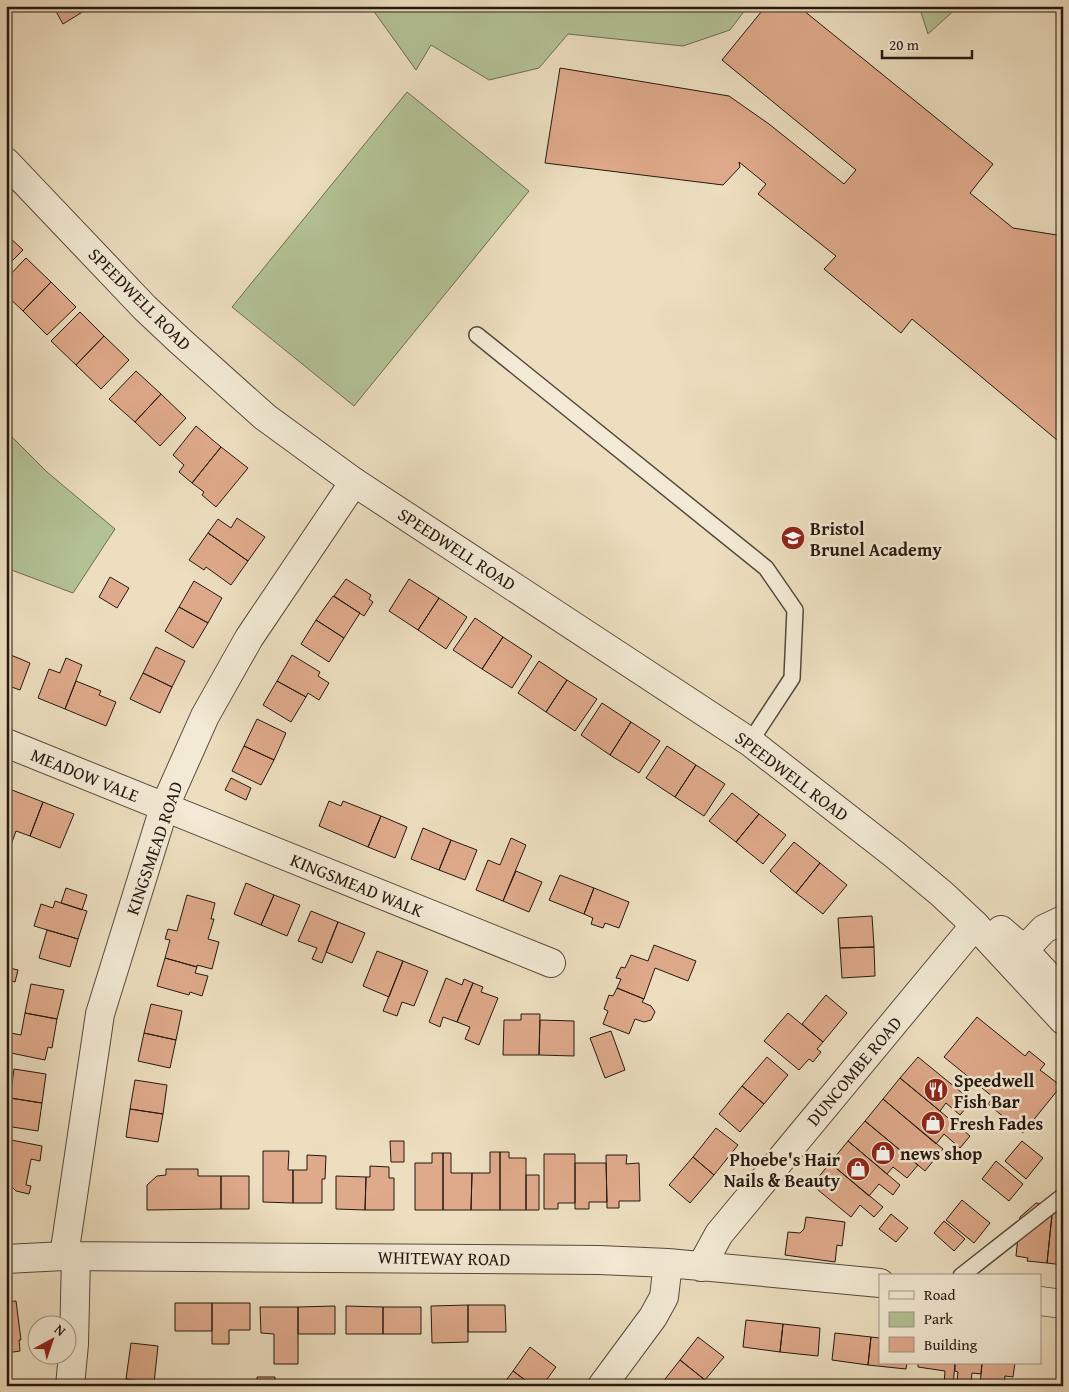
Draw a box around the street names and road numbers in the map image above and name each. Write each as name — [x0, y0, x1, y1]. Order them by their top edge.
street label: SPEEDWELL ROAD — [82, 241, 198, 357]
street label: SPEEDWELL ROAD — [393, 501, 521, 597]
street label: SPEEDWELL ROAD — [730, 724, 854, 828]
street label: MEADOW VALE — [27, 741, 143, 809]
street label: KINGSMEAD ROAD — [118, 778, 190, 918]
street label: KINGSMEAD WALK — [286, 846, 428, 924]
street label: DUNCOMBE ROAD — [800, 1010, 908, 1132]
street label: WHITEWAY ROAD — [377, 1243, 511, 1273]

